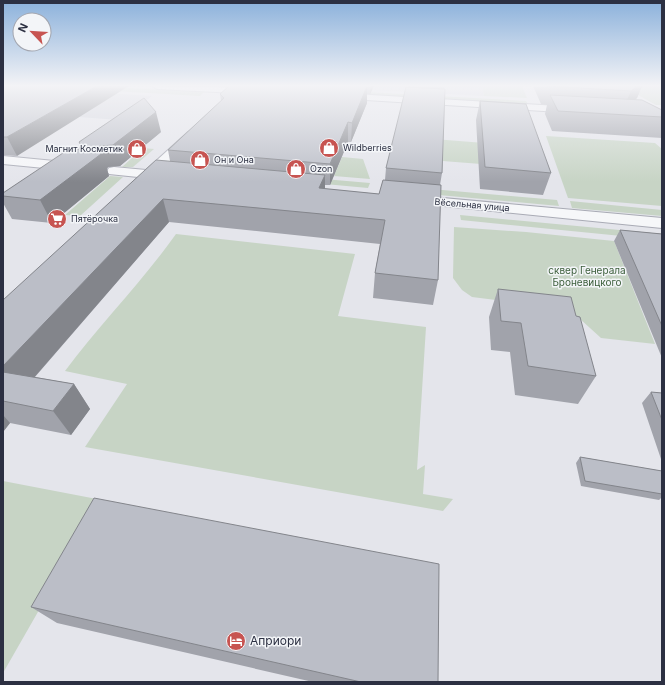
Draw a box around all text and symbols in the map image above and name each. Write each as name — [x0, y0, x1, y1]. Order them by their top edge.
north arrow — [12, 12, 52, 52]
text: N — [15, 21, 31, 35]
shop icon: Wildberries — [318, 137, 340, 159]
shop icon: Магнит Косметик — [126, 138, 148, 160]
place label: Wildberries — [343, 142, 392, 153]
place label: Магнит Косметик — [45, 143, 123, 154]
shop icon: Он и Она — [189, 149, 211, 171]
place label: Он и Она — [214, 154, 254, 165]
shop icon: Ozon — [285, 158, 307, 180]
place label: Ozon — [310, 163, 332, 174]
street label: Вёсельная улица — [434, 196, 510, 213]
supermarket icon: Пятёрочка — [46, 208, 68, 230]
place label: Пятёрочка — [71, 213, 118, 224]
park label: сквер Генерала Броневицкого — [548, 264, 626, 288]
hotel icon: Априори — [225, 630, 247, 652]
place label: Априори — [250, 633, 301, 648]

